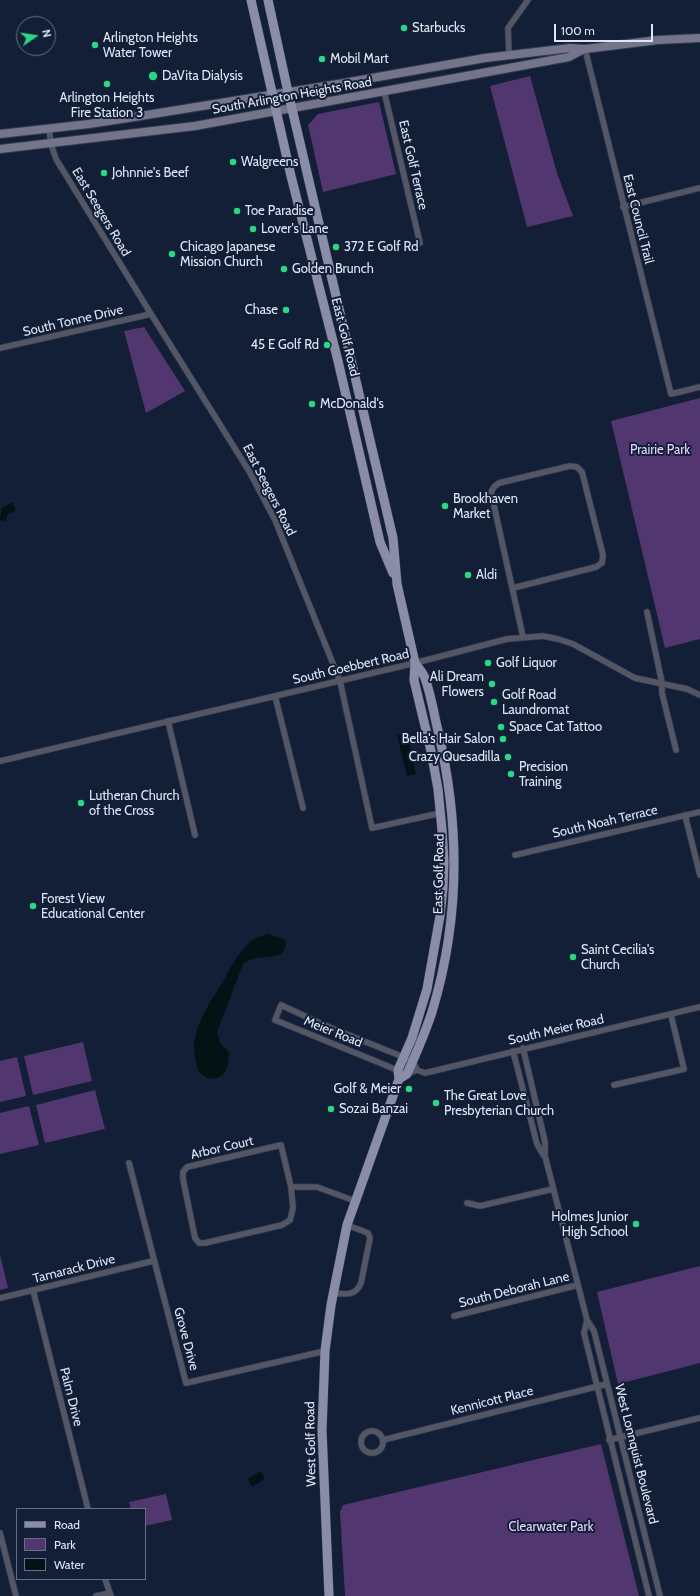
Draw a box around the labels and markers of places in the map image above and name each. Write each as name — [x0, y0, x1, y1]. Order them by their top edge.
place label: Starbucks — [412, 20, 465, 36]
marker: Starbucks — [399, 23, 409, 33]
place label: Arlington Heights Water Tower — [103, 30, 198, 61]
marker: Arlington Heights Water Tower — [90, 40, 100, 50]
place label: Mobil Mart — [330, 51, 389, 67]
marker: Mobil Mart — [317, 54, 327, 64]
place label: DaVita Dialysis — [162, 68, 243, 84]
marker: DaVita Dialysis — [147, 70, 159, 82]
marker: Arlington Heights Fire Station 3 — [102, 79, 112, 89]
place label: Arlington Heights Fire Station 3 — [60, 90, 154, 121]
place label: Walgreens — [241, 154, 298, 170]
marker: Walgreens — [228, 157, 238, 167]
place label: Johnnie's Beef — [112, 165, 189, 181]
marker: Johnnie's Beef — [99, 168, 109, 178]
place label: Toe Paradise — [245, 203, 313, 219]
marker: Toe Paradise — [232, 206, 242, 216]
place label: Lover's Lane — [261, 221, 329, 237]
marker: Lover's Lane — [248, 224, 258, 234]
place label: Chicago Japanese Mission Church — [180, 239, 275, 270]
place label: 372 E Golf Rd — [344, 239, 418, 255]
marker: 372 E Golf Rd — [331, 242, 341, 252]
marker: Chicago Japanese Mission Church — [167, 249, 177, 259]
place label: Golden Brunch — [292, 261, 374, 277]
marker: Golden Brunch — [279, 264, 289, 274]
place label: Chase — [245, 302, 278, 318]
marker: Chase — [281, 305, 291, 315]
place label: 45 E Golf Rd — [250, 337, 319, 353]
marker: 45 E Golf Rd — [322, 340, 332, 350]
place label: McDonald's — [320, 396, 384, 412]
marker: McDonald's — [307, 399, 317, 409]
place label: Brookhaven Market — [453, 491, 518, 522]
marker: Brookhaven Market — [440, 501, 450, 511]
place label: Aldi — [476, 567, 497, 583]
marker: Aldi — [463, 570, 473, 580]
place label: Golf Liquor — [496, 655, 557, 671]
marker: Golf Liquor — [483, 658, 493, 668]
place label: Ali Dream Flowers — [430, 669, 484, 700]
marker: Ali Dream Flowers — [487, 679, 497, 689]
place label: Golf Road Laundromat — [502, 687, 569, 718]
marker: Golf Road Laundromat — [489, 697, 499, 707]
place label: Space Cat Tattoo — [509, 719, 602, 735]
marker: Space Cat Tattoo — [496, 722, 506, 732]
place label: Bella's Hair Salon — [402, 731, 495, 747]
marker: Bella's Hair Salon — [498, 734, 508, 744]
place label: Crazy Quesadilla — [409, 749, 500, 765]
marker: Crazy Quesadilla — [503, 752, 513, 762]
place label: Precision Training — [519, 759, 568, 790]
marker: Precision Training — [506, 769, 516, 779]
place label: Lutheran Church of the Cross — [89, 788, 180, 819]
marker: Lutheran Church of the Cross — [76, 798, 86, 808]
place label: Forest View Educational Center — [41, 891, 145, 922]
marker: Forest View Educational Center — [28, 901, 38, 911]
place label: Saint Cecilia's Church — [581, 942, 654, 973]
marker: Saint Cecilia's Church — [568, 952, 578, 962]
place label: Golf & Meier — [333, 1081, 401, 1097]
marker: Golf & Meier — [404, 1084, 414, 1094]
place label: The Great Love Presbyterian Church — [444, 1088, 554, 1119]
marker: The Great Love Presbyterian Church — [431, 1098, 441, 1108]
place label: Sozai Banzai — [339, 1101, 408, 1117]
marker: Sozai Banzai — [326, 1104, 336, 1114]
place label: Holmes Junior High School — [551, 1209, 628, 1240]
marker: Holmes Junior High School — [631, 1219, 641, 1229]

